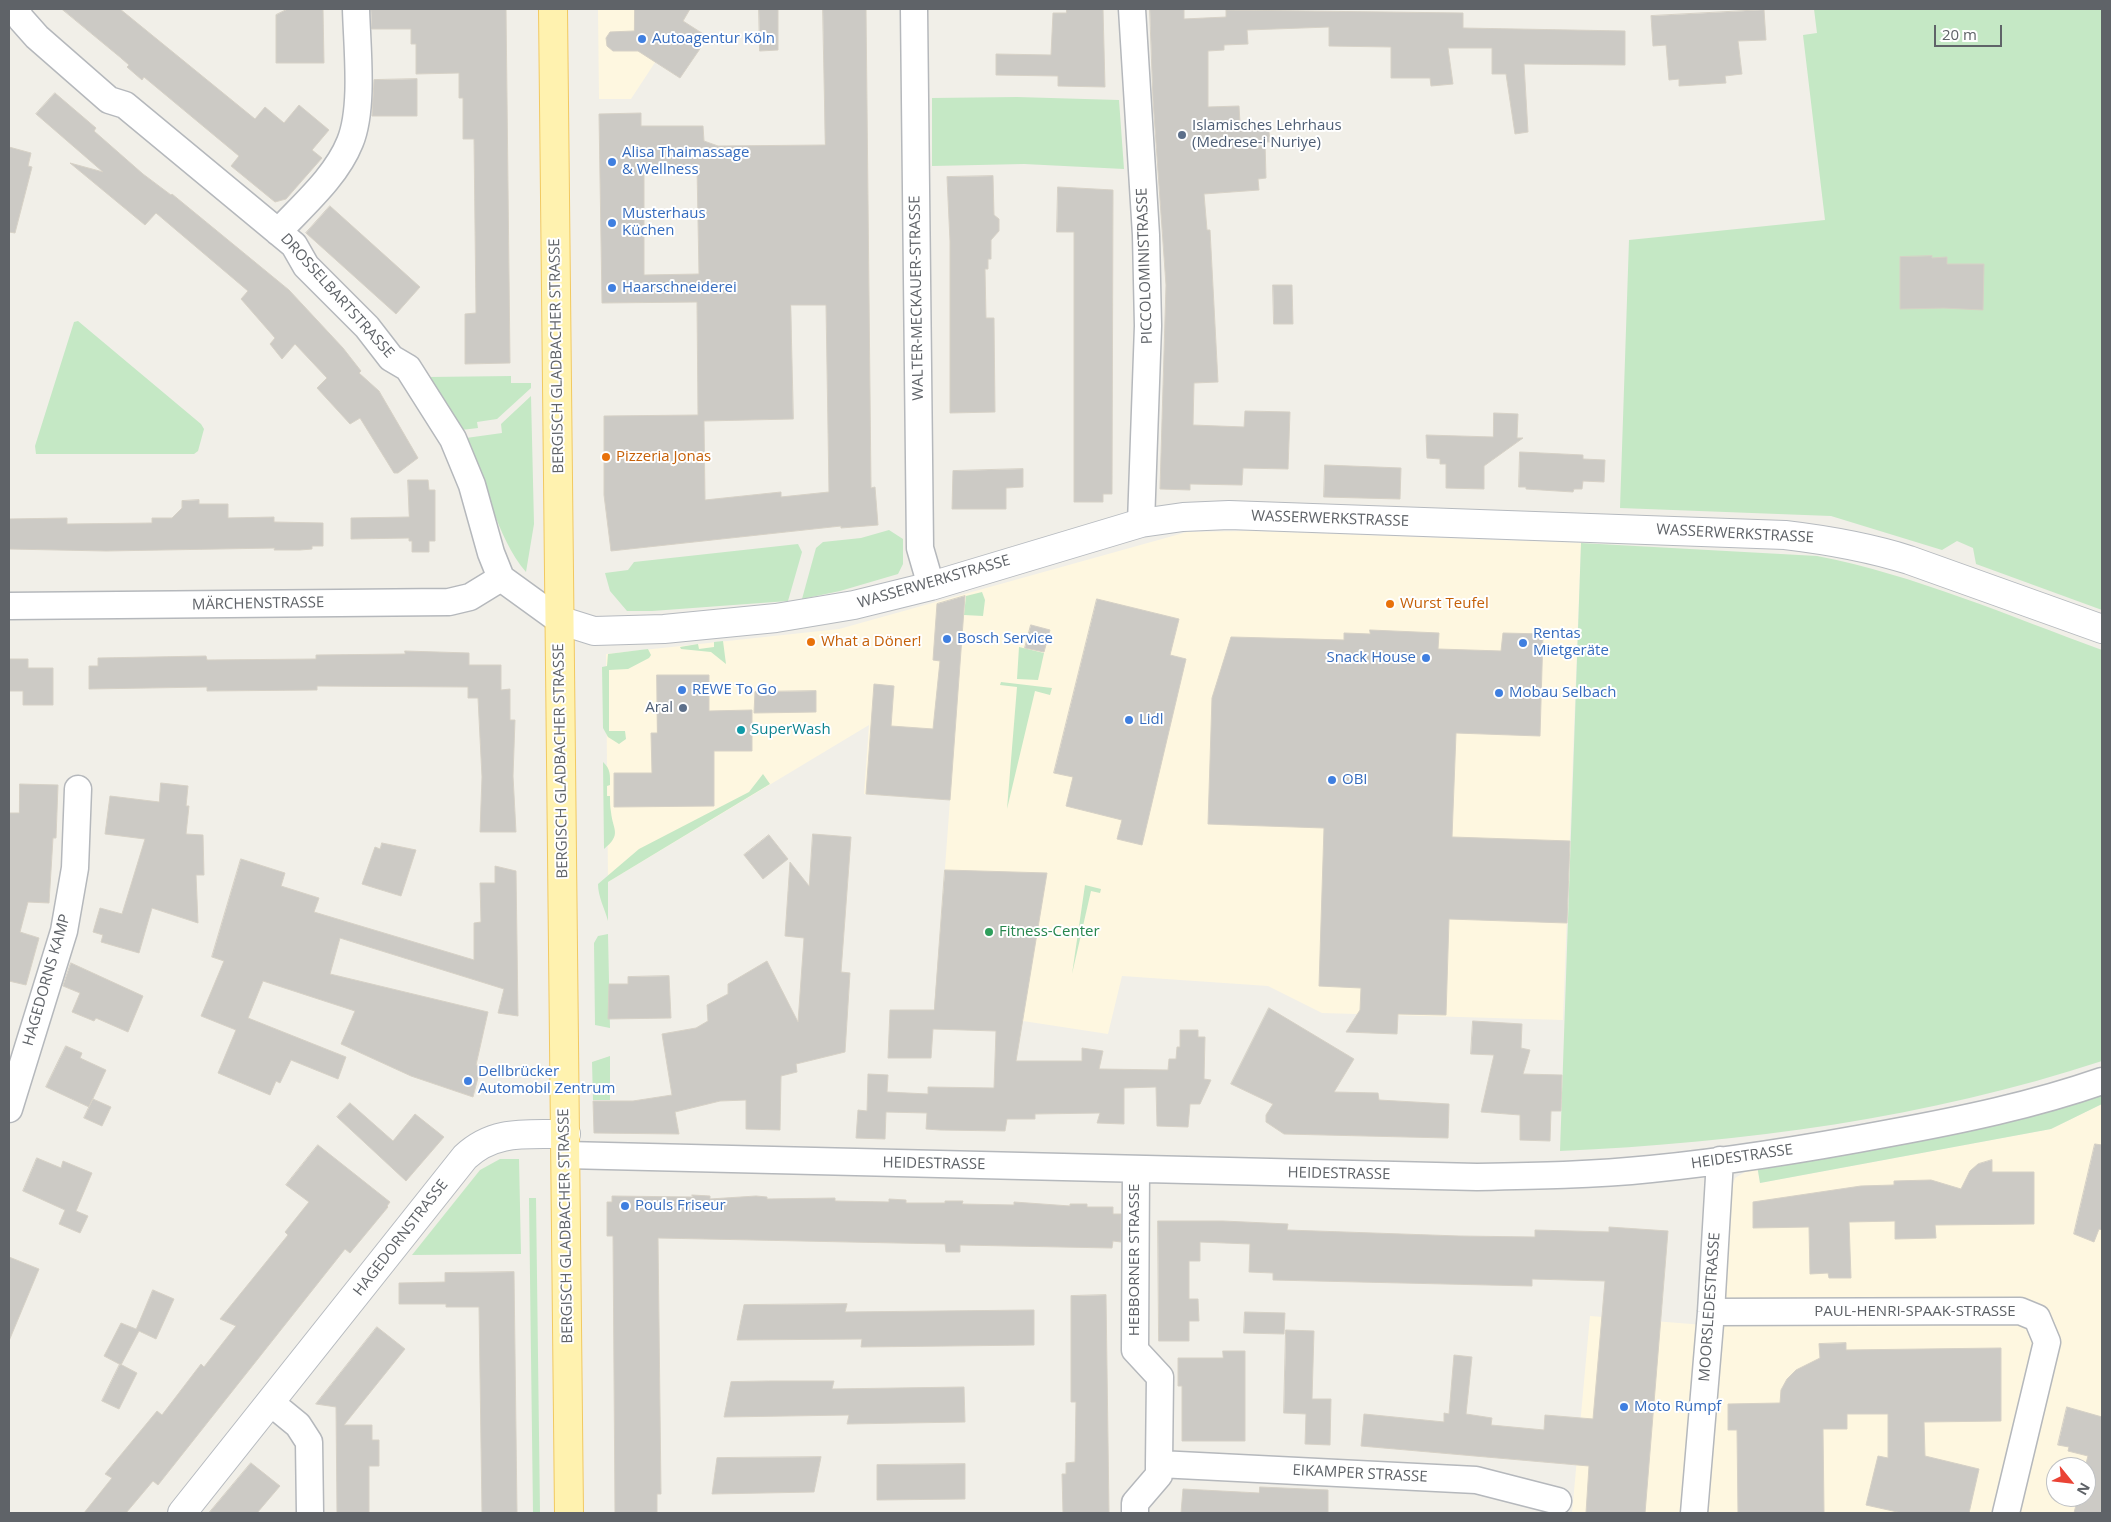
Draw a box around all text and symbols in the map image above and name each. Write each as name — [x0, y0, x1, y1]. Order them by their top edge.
scale bar — [1936, 15, 2004, 47]
text: 20 m — [1942, 24, 1977, 44]
place label: Autoagentur Köln — [652, 30, 775, 48]
marker: Autoagentur Köln — [636, 33, 648, 45]
place label: Islamisches Lehrhaus (Medrese-i Nuriye) — [1192, 117, 1342, 152]
marker: Islamisches Lehrhaus (Medrese-i Nuriye) — [1176, 129, 1188, 141]
place label: Alisa Thaimassage & Wellness — [622, 144, 749, 179]
marker: Alisa Thaimassage & Wellness — [606, 156, 618, 168]
street label: PICCOLOMINISTRASSE — [1133, 188, 1157, 344]
street label: WALTER-MECKAUER-STRASSE — [906, 195, 928, 401]
place label: Musterhaus Küchen — [622, 205, 706, 240]
marker: Musterhaus Küchen — [606, 217, 618, 229]
street label: DROSSELBARTSTRASSE — [276, 230, 398, 362]
street label: BERGISCH GLADBACHER STRASSE — [546, 238, 568, 474]
place label: Haarschneiderei — [622, 279, 737, 297]
marker: Haarschneiderei — [606, 282, 618, 294]
place label: Pizzeria Jonas — [616, 448, 711, 466]
marker: Pizzeria Jonas — [600, 451, 612, 463]
street label: WASSERWERKSTRASSE — [1251, 507, 1409, 531]
street label: WASSERWERKSTRASSE — [1656, 521, 1814, 547]
street label: WASSERWERKSTRASSE — [856, 552, 1012, 612]
street label: MÄRCHENSTRASSE — [192, 594, 324, 614]
place label: Wurst Teufel — [1400, 595, 1489, 613]
marker: Wurst Teufel — [1384, 598, 1396, 610]
place label: Rentas Mietgeräte — [1533, 625, 1609, 660]
place label: Bosch Service — [957, 630, 1053, 648]
place label: What a Döner! — [821, 633, 921, 651]
marker: Bosch Service — [941, 633, 953, 645]
marker: What a Döner! — [805, 636, 817, 648]
marker: Rentas Mietgeräte — [1517, 637, 1529, 649]
street label: BERGISCH GLADBACHER STRASSE — [550, 643, 572, 879]
place label: Snack House — [1326, 649, 1416, 667]
marker: Snack House — [1420, 652, 1432, 664]
place label: REWE To Go — [692, 681, 777, 699]
marker: REWE To Go — [676, 684, 688, 696]
place label: Mobau Selbach — [1509, 684, 1616, 702]
marker: Mobau Selbach — [1493, 687, 1505, 699]
place label: Aral — [645, 699, 673, 717]
marker: Aral — [677, 702, 689, 714]
place label: Lidl — [1139, 711, 1164, 729]
marker: Lidl — [1123, 714, 1135, 726]
place label: SuperWash — [751, 721, 831, 739]
marker: SuperWash — [735, 724, 747, 736]
place label: OBI — [1342, 771, 1368, 789]
marker: OBI — [1326, 774, 1338, 786]
street label: HAGEDORNS KAMP — [20, 912, 74, 1048]
place label: Fitness-Center — [999, 923, 1100, 941]
marker: Fitness-Center — [983, 926, 995, 938]
place label: Dellbrücker Automobil Zentrum — [478, 1063, 615, 1098]
marker: Dellbrücker Automobil Zentrum — [462, 1075, 474, 1087]
street label: BERGISCH GLADBACHER STRASSE — [555, 1108, 577, 1344]
street label: HEIDESTRASSE — [1690, 1141, 1794, 1173]
street label: HEIDESTRASSE — [882, 1154, 986, 1174]
street label: HEIDESTRASSE — [1287, 1164, 1391, 1184]
street label: HAGEDORNSTRASSE — [350, 1176, 452, 1300]
street label: HEBBORNER STRASSE — [1126, 1184, 1144, 1336]
place label: Pouls Friseur — [635, 1197, 726, 1215]
marker: Pouls Friseur — [619, 1200, 631, 1212]
street label: MOORSLEDESTRASSE — [1696, 1232, 1724, 1382]
street label: PAUL-HENRI-SPAAK-STRASSE — [1814, 1303, 2016, 1321]
place label: Moto Rumpf — [1634, 1398, 1721, 1416]
marker: Moto Rumpf — [1618, 1401, 1630, 1413]
north arrow — [2046, 1457, 2096, 1507]
street label: EIKAMPER STRASSE — [1292, 1461, 1428, 1487]
text: N — [2073, 1479, 2095, 1499]

